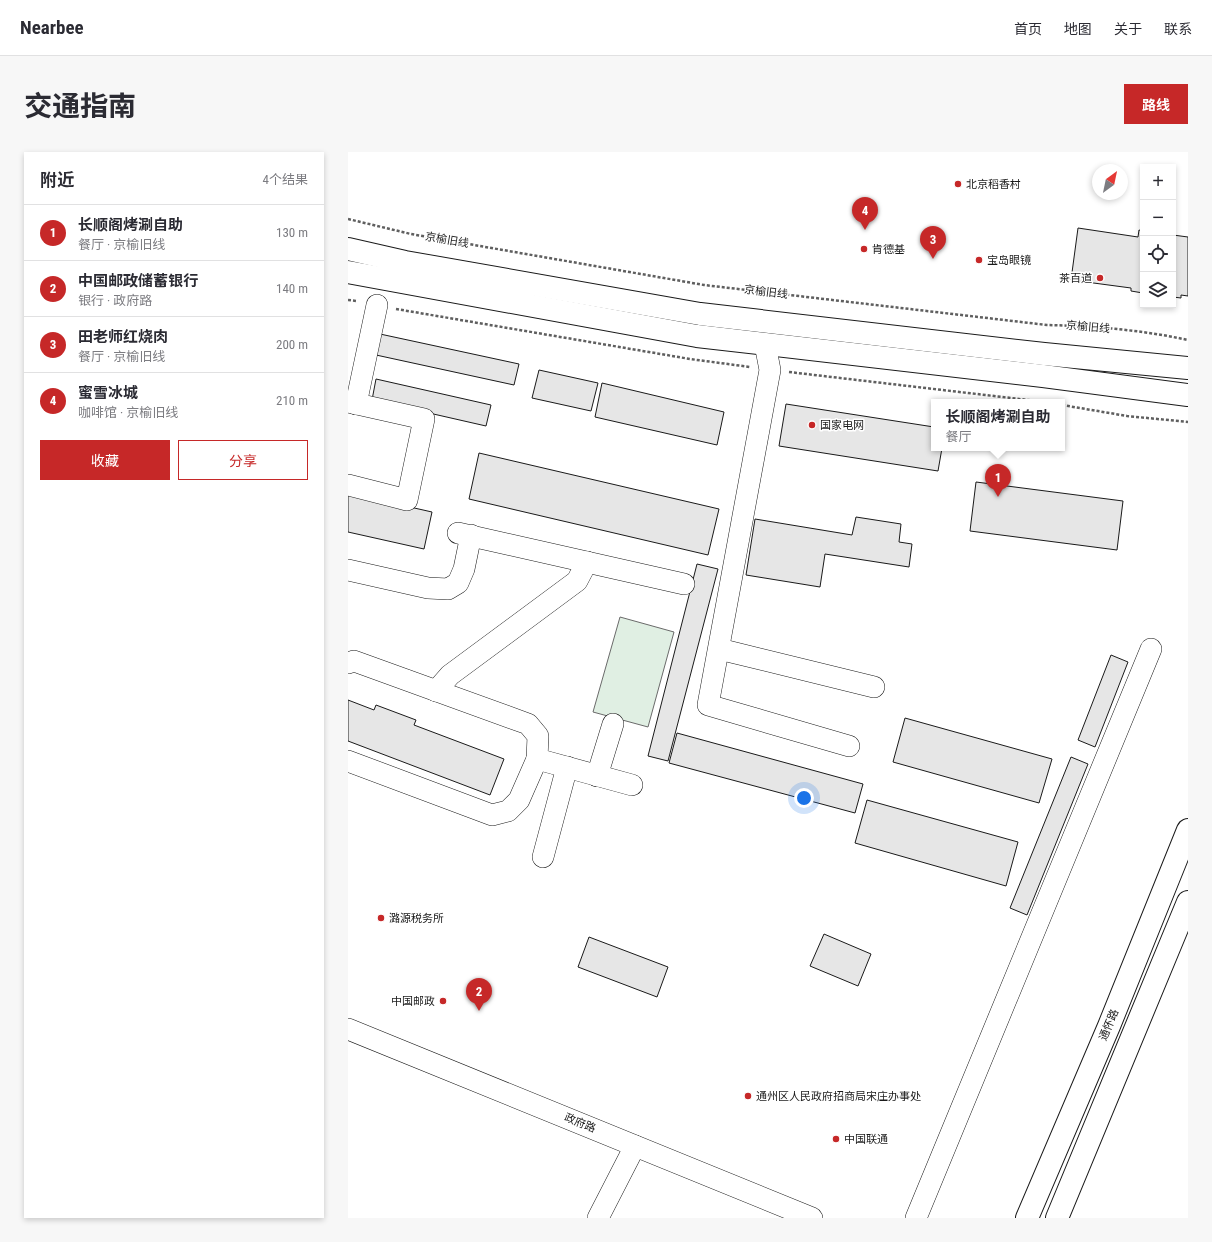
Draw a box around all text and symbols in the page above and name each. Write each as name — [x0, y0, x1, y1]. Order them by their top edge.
text: Nearbee — [20, 16, 84, 39]
text: 首页 — [1014, 21, 1042, 37]
text: 地图 — [1064, 21, 1092, 37]
text: 关于 — [1114, 21, 1142, 37]
text: 联系 — [1164, 21, 1192, 37]
button: 路线 — [1124, 84, 1188, 124]
text: 交通指南 — [24, 90, 136, 123]
north arrow — [1092, 164, 1128, 200]
map controls — [1140, 164, 1176, 308]
button: + — [1140, 164, 1176, 200]
text: 附近 — [40, 170, 74, 190]
text: 4个结果 — [263, 172, 308, 187]
place label: 北京稻香村 — [966, 178, 1021, 191]
marker: 北京稻香村 — [953, 179, 963, 189]
pin: 4 — [852, 197, 878, 230]
button: − — [1140, 200, 1176, 236]
text: 长顺阁烤涮自助 — [78, 216, 183, 234]
text: 1 — [50, 225, 56, 240]
text: 130 m — [276, 225, 308, 240]
pin: 3 — [920, 226, 946, 259]
street label: 京榆旧线 — [424, 230, 470, 250]
button: locate — [1140, 236, 1176, 272]
text: 餐厅 · 京榆旧线 — [78, 237, 165, 252]
place label: 肯德基 — [872, 243, 905, 256]
marker: 肯德基 — [859, 244, 869, 254]
place label: 宝岛眼镜 — [987, 254, 1031, 267]
marker: 宝岛眼镜 — [974, 255, 984, 265]
text: 中国邮政储蓄银行 — [78, 272, 198, 290]
place label: 茶百道 — [1059, 272, 1092, 285]
button: layers — [1140, 272, 1176, 308]
marker: 茶百道 — [1095, 273, 1105, 283]
text: 2 — [50, 281, 56, 296]
text: 140 m — [276, 281, 308, 296]
street label: 京榆旧线 — [743, 283, 789, 301]
text: 银行 · 政府路 — [78, 293, 152, 308]
street label: 京榆旧线 — [1066, 319, 1110, 335]
text: 田老师红烧肉 — [78, 328, 168, 346]
text: 3 — [50, 337, 56, 352]
text: 200 m — [276, 337, 308, 352]
text: 餐厅 · 京榆旧线 — [78, 349, 165, 364]
text: 蜜雪冰城 — [78, 384, 138, 402]
text: 4 — [50, 393, 56, 408]
text: 210 m — [276, 393, 308, 408]
popup — [931, 399, 1065, 451]
text: 咖啡馆 · 京榆旧线 — [78, 405, 178, 420]
text: 长顺阁烤涮自助 — [945, 408, 1051, 426]
place label: 国家电网 — [820, 419, 864, 432]
marker: 国家电网 — [807, 420, 817, 430]
text: 餐厅 — [945, 429, 972, 444]
button: 收藏 — [40, 440, 170, 480]
button: 分享 — [178, 440, 308, 480]
pin: 1 — [985, 464, 1011, 497]
your location — [794, 788, 814, 808]
place label: 潞源税务所 — [389, 912, 444, 925]
marker: 潞源税务所 — [376, 913, 386, 923]
pin: 2 — [466, 978, 492, 1011]
place label: 中国邮政 — [391, 995, 435, 1008]
marker: 中国邮政 — [438, 996, 448, 1006]
street label: 通怀路 — [1097, 1007, 1121, 1043]
place label: 通州区人民政府招商局宋庄办事处 — [756, 1090, 921, 1103]
marker: 通州区人民政府招商局宋庄办事处 — [743, 1091, 753, 1101]
street label: 政府路 — [562, 1111, 598, 1135]
place label: 中国联通 — [844, 1133, 888, 1146]
marker: 中国联通 — [831, 1134, 841, 1144]

